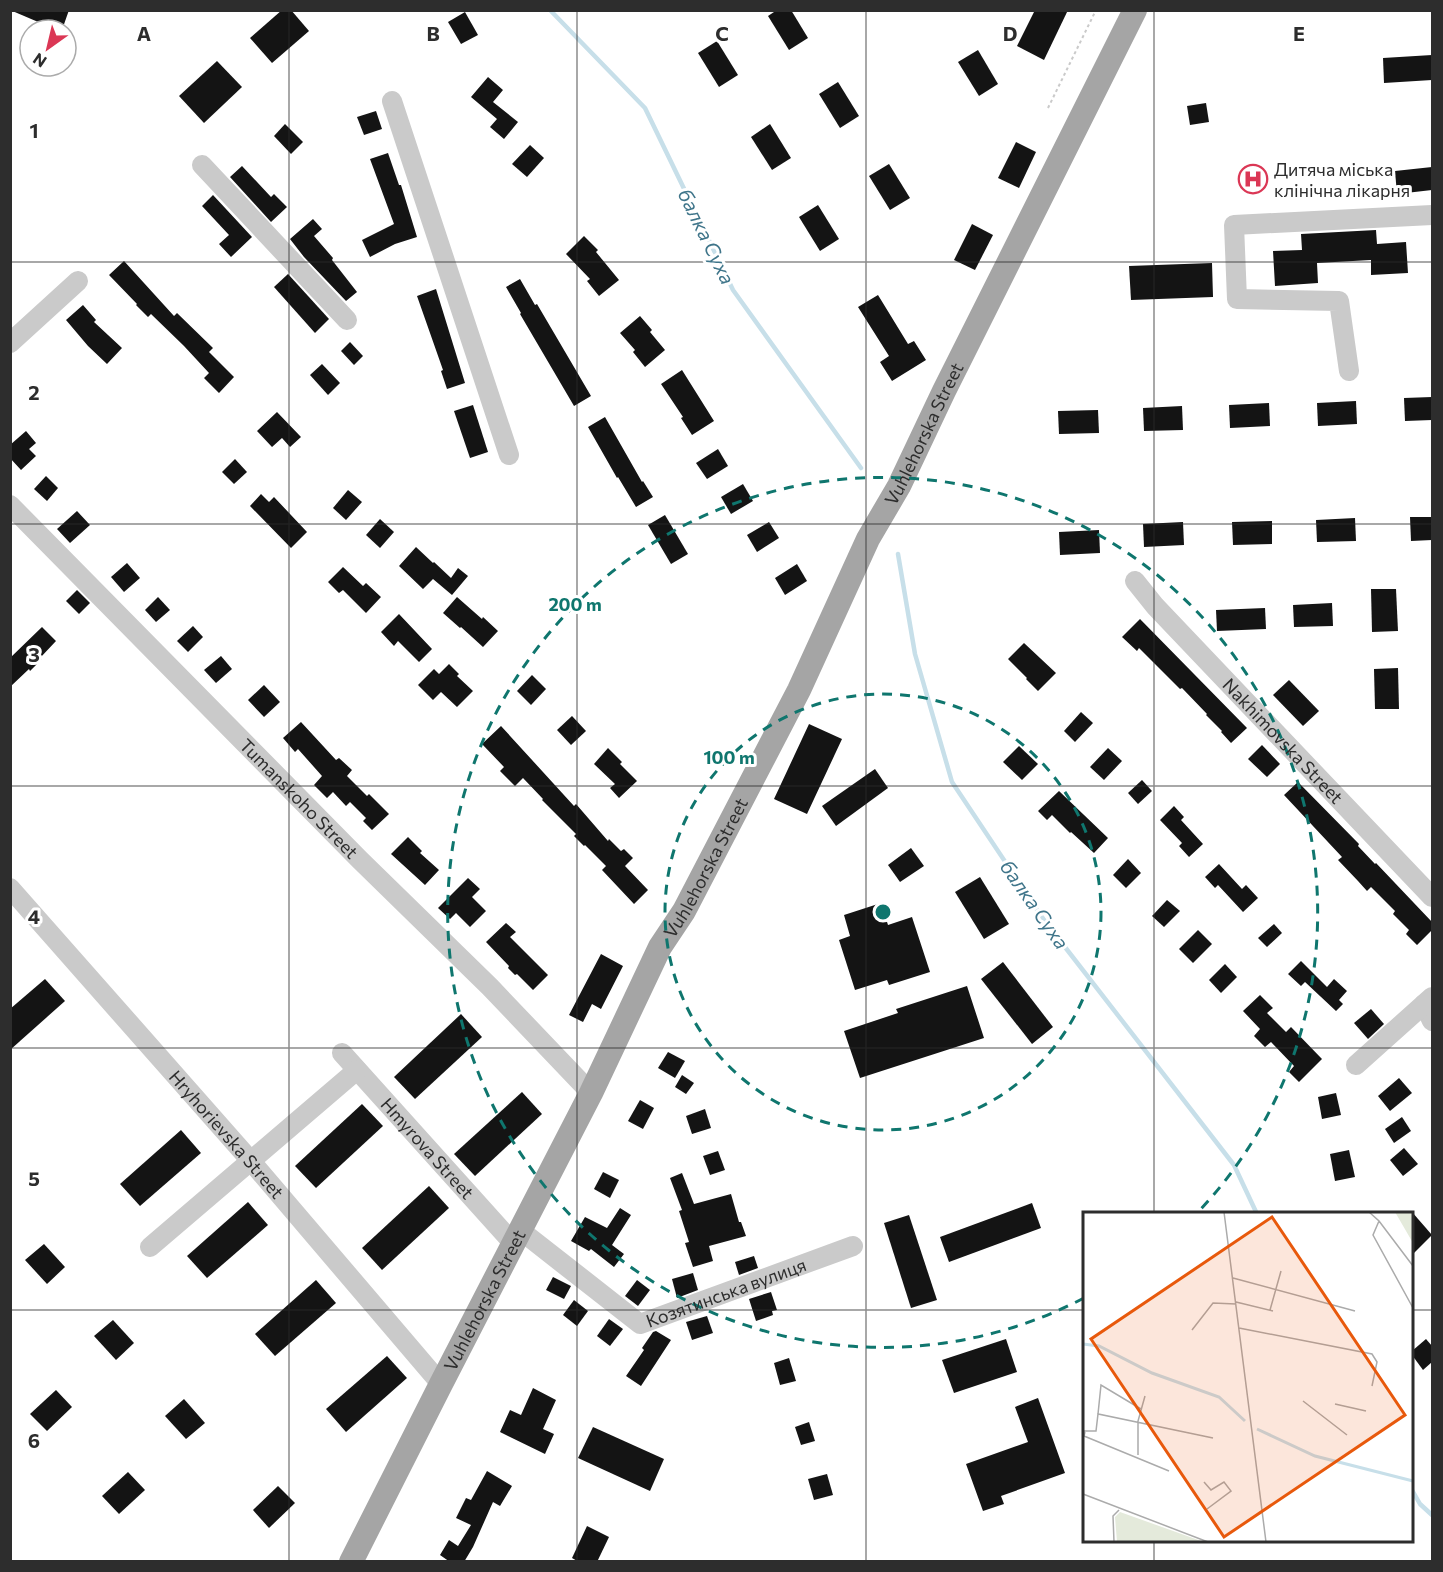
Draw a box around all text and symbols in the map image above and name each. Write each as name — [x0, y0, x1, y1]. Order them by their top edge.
north arrow — [18, 18, 78, 78]
text: A — [137, 21, 151, 45]
text: B — [426, 21, 440, 45]
text: C — [715, 21, 729, 45]
text: D — [1003, 21, 1017, 45]
text: E — [1293, 21, 1305, 45]
text: N — [29, 50, 50, 72]
text: 1 — [29, 118, 39, 142]
place label: Дитяча міська клінічна лікарня — [1274, 158, 1410, 201]
hospital icon: Дитяча міська клінічна лікарня — [1237, 163, 1269, 195]
water label: балка Суха — [674, 184, 740, 288]
street label: Vuhlehorska Street — [879, 359, 968, 509]
text: 2 — [28, 380, 40, 404]
text: 200 m — [548, 593, 602, 615]
text: 3 — [28, 642, 40, 666]
street label: Nakhimovska Street — [1218, 673, 1348, 808]
street label: Tumanskoho Street — [235, 734, 363, 863]
text: 100 m — [703, 746, 755, 768]
street label: Vuhlehorska Street — [659, 794, 752, 942]
water label: балка Суха — [995, 855, 1075, 953]
centre of rings — [873, 902, 893, 922]
text: 4 — [28, 904, 40, 928]
street label: Hryhorievska Street — [165, 1065, 289, 1203]
street label: Hmyrova Street — [376, 1093, 479, 1203]
text: 5 — [28, 1166, 40, 1190]
inset map — [1083, 1212, 1413, 1542]
street label: Vuhlehorska Street — [439, 1226, 530, 1374]
street label: Козятинська вулиця — [643, 1253, 809, 1332]
text: 6 — [28, 1428, 40, 1452]

